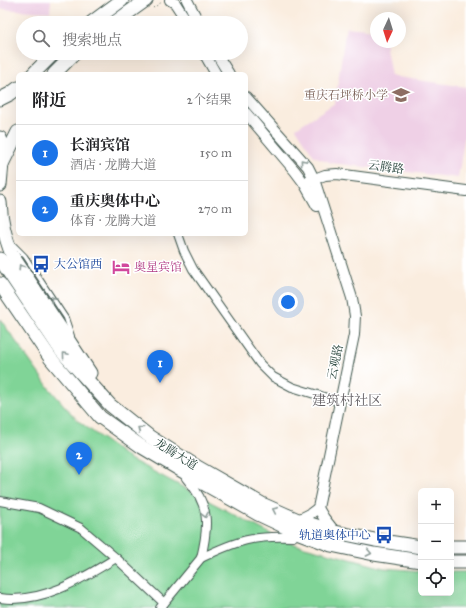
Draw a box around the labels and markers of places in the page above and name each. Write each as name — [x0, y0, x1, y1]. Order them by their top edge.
school or university icon: 重庆石坪桥小学 — [391, 85, 411, 105]
place label: 重庆石坪桥小学 — [304, 88, 388, 102]
bus stop icon: 大公馆西 — [31, 254, 51, 274]
place label: 大公馆西 — [54, 257, 102, 271]
hotel icon: 奥星宾馆 — [111, 257, 131, 277]
place label: 奥星宾馆 — [134, 260, 182, 274]
pin: 1 — [147, 350, 173, 383]
pin: 2 — [66, 442, 92, 475]
bus stop icon: 轨道奥体中心 — [374, 525, 394, 545]
place label: 轨道奥体中心 — [299, 528, 371, 542]

